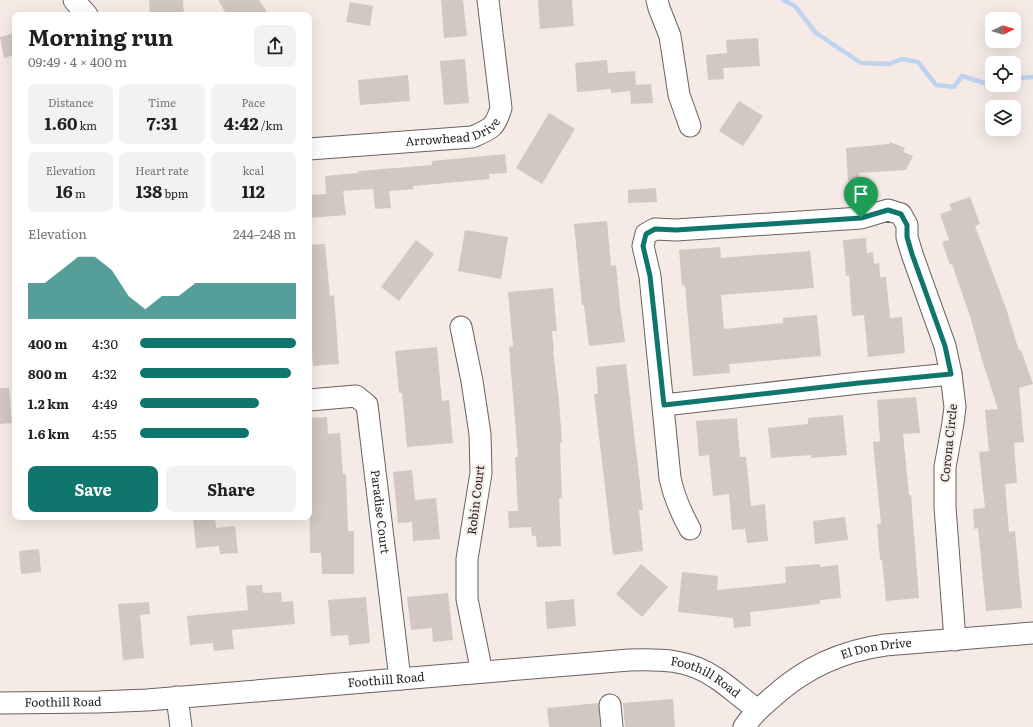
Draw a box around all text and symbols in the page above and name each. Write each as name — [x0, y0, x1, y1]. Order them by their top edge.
north arrow — [985, 12, 1021, 48]
map controls — [985, 12, 1021, 136]
text: Morning run — [28, 20, 173, 53]
button: share — [254, 25, 296, 67]
text: 09:49 · 4 × 400 m — [28, 52, 127, 71]
button: locate — [985, 56, 1021, 92]
text: Distance — [48, 94, 93, 110]
text: Time — [148, 94, 176, 110]
text: Pace — [242, 94, 265, 110]
button: layers — [985, 100, 1021, 136]
text: 1.60 — [44, 110, 77, 135]
text: 7:31 — [147, 110, 177, 135]
text: 4:42 — [224, 110, 259, 135]
street label: Arrowhead Drive — [405, 114, 504, 150]
text: km — [77, 117, 97, 133]
text: /km — [259, 117, 283, 133]
text: Elevation — [46, 162, 96, 178]
text: Heart rate — [135, 162, 189, 178]
text: kcal — [242, 162, 264, 178]
pin — [844, 177, 878, 218]
text: 16 — [56, 178, 73, 203]
text: 138 — [136, 178, 162, 203]
text: 112 — [242, 178, 265, 203]
icon: arrive — [850, 183, 872, 205]
text: m — [73, 185, 86, 201]
text: bpm — [162, 185, 188, 201]
text: Elevation — [28, 224, 87, 243]
text: 244–248 m — [233, 224, 296, 243]
text: 400 m — [28, 334, 67, 353]
text: 4:30 — [92, 334, 118, 353]
text: 800 m — [28, 364, 67, 383]
text: 4:32 — [92, 364, 117, 383]
text: 1.2 km — [28, 394, 69, 413]
text: 4:49 — [92, 394, 117, 413]
street label: Corona Circle — [935, 403, 961, 483]
text: 1.6 km — [28, 424, 70, 443]
text: 4:55 — [92, 424, 117, 443]
street label: Robin Court — [462, 464, 488, 536]
button: Save — [28, 466, 158, 512]
button: Share — [166, 466, 296, 512]
street label: Paradise Court — [367, 469, 395, 555]
street label: El Don Drive — [838, 633, 912, 663]
street label: Foothill Road — [669, 651, 745, 702]
street label: Foothill Road — [347, 667, 426, 691]
street label: Foothill Road — [24, 692, 102, 711]

